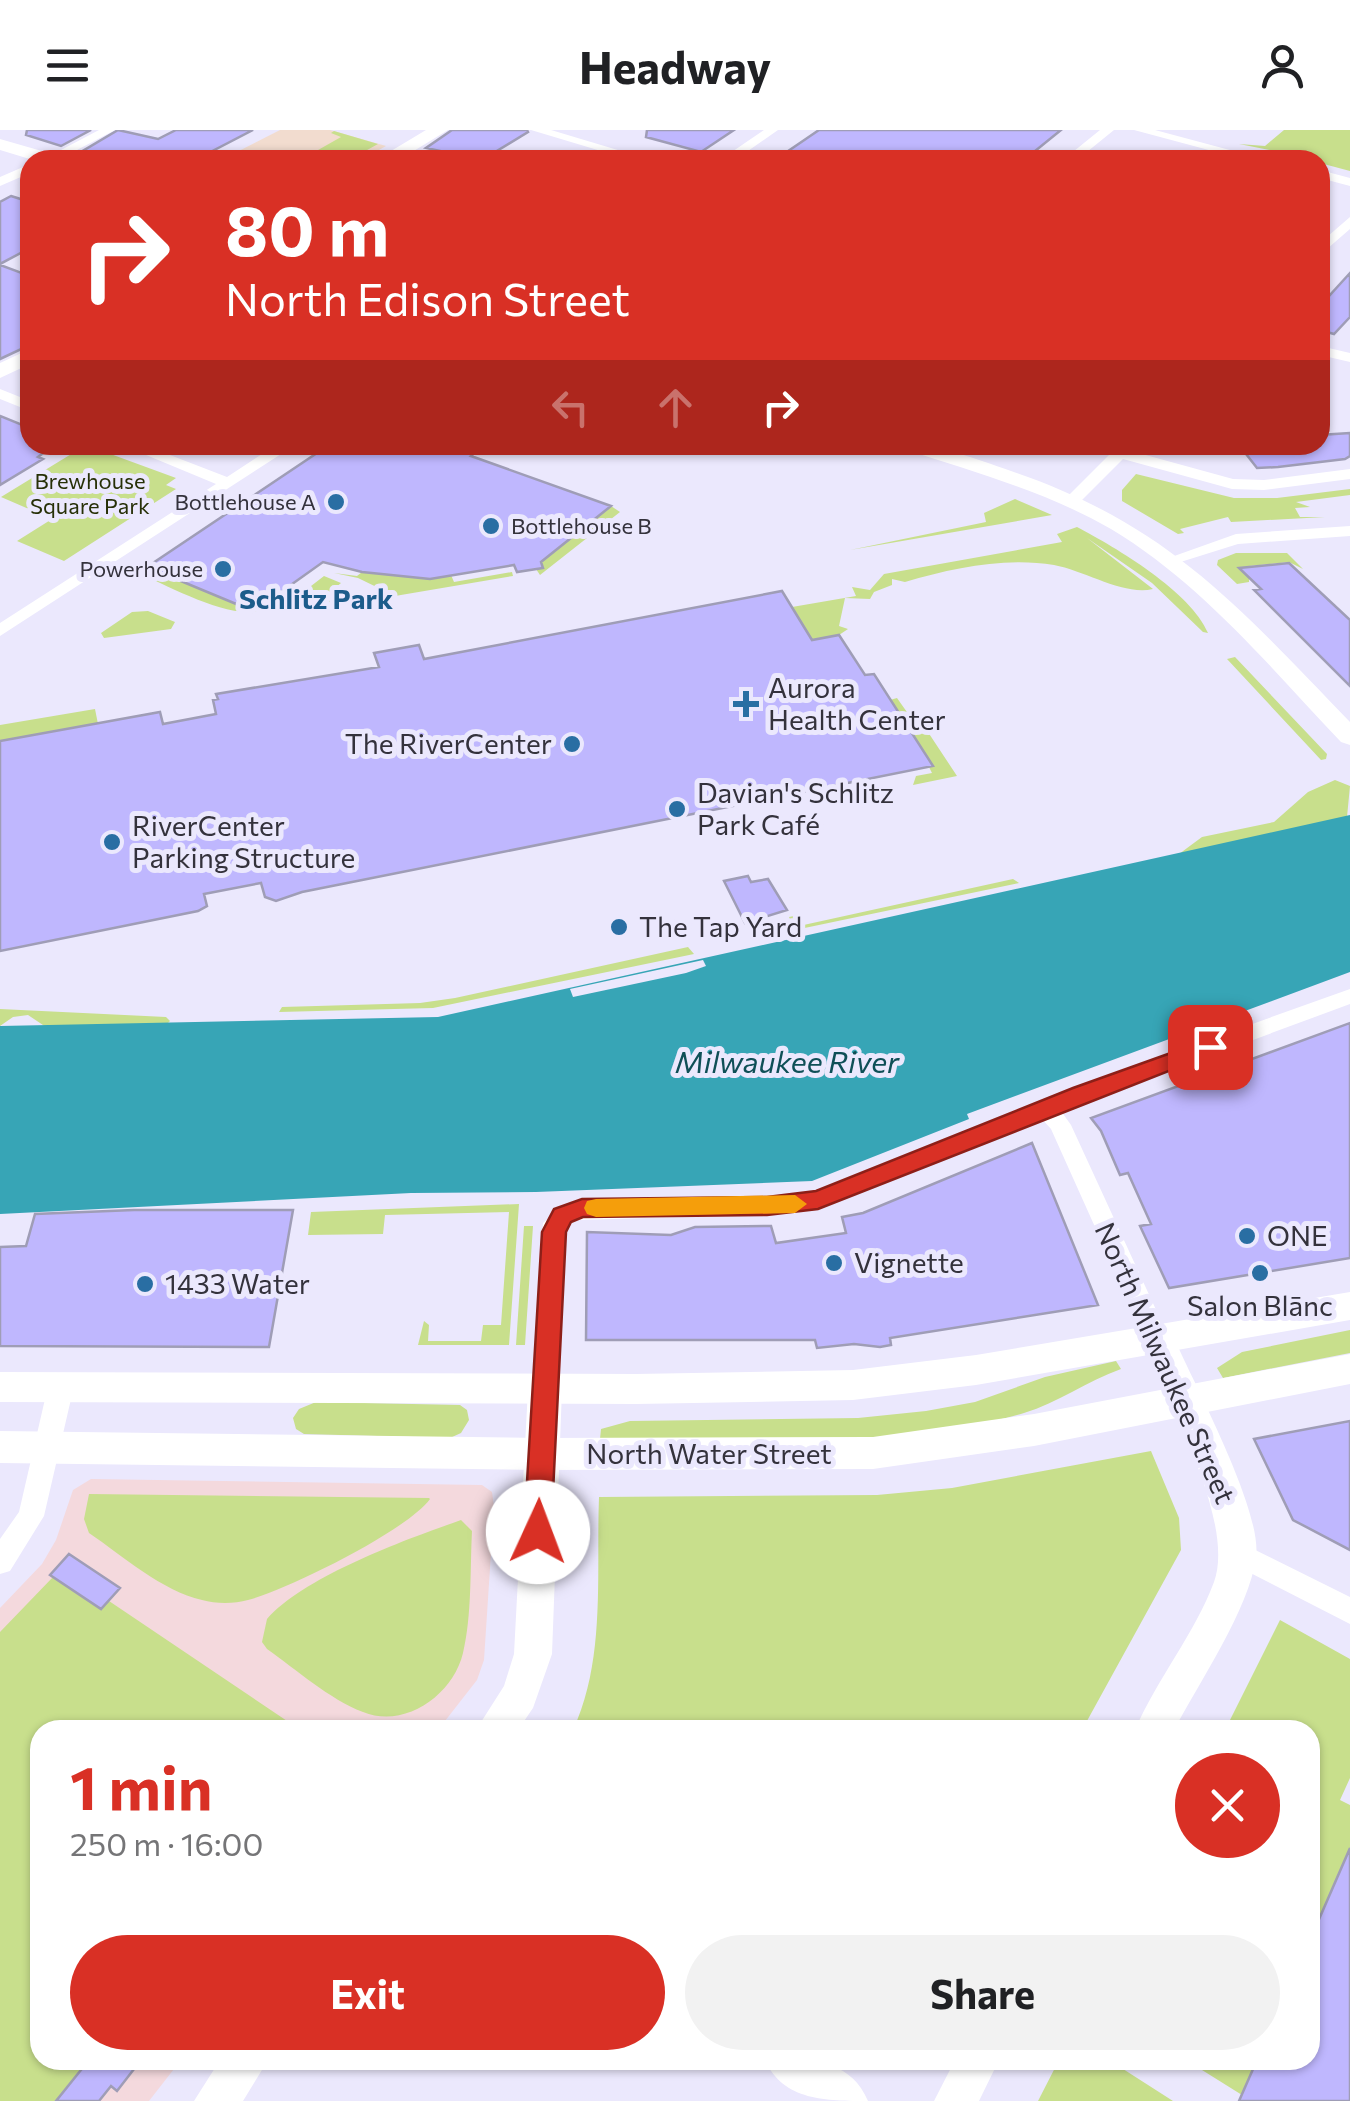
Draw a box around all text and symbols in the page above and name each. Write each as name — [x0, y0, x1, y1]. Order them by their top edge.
icon: menu — [40, 38, 95, 93]
text: Headway — [579, 38, 771, 93]
icon: person — [1255, 38, 1310, 93]
text: 80 m — [225, 185, 389, 270]
icon: right — [60, 190, 190, 320]
text: North Edison Street — [225, 270, 630, 325]
icon: left — [543, 380, 598, 435]
icon: ahead — [648, 380, 703, 435]
icon: right — [753, 380, 808, 435]
park label: Brewhouse Square Park — [30, 467, 150, 519]
place label: Bottlehouse A — [175, 488, 316, 515]
marker: Bottlehouse A — [325, 491, 347, 513]
place label: Bottlehouse B — [511, 512, 652, 539]
marker: Bottlehouse B — [480, 515, 502, 537]
place label: Powerhouse — [80, 555, 203, 582]
marker: Powerhouse — [212, 558, 234, 580]
district label: Schlitz Park — [239, 581, 393, 615]
place label: Aurora Health Center — [768, 670, 946, 736]
marker: Aurora Health Center — [733, 691, 759, 717]
place label: The RiverCenter — [345, 726, 552, 760]
marker: The RiverCenter — [561, 733, 583, 755]
place label: Davian's Schlitz Park Café — [697, 775, 894, 841]
marker: Davian's Schlitz Park Café — [666, 798, 688, 820]
place label: RiverCenter Parking Structure — [132, 808, 355, 874]
marker: RiverCenter Parking Structure — [101, 831, 123, 853]
place label: The Tap Yard — [639, 909, 802, 943]
marker: The Tap Yard — [608, 916, 630, 938]
pin — [1168, 1005, 1253, 1090]
icon: arrive — [1183, 1020, 1238, 1075]
water label: Milwaukee River — [675, 1042, 900, 1079]
street label: North Milwaukee Street — [1089, 1217, 1243, 1508]
place label: ONE — [1267, 1218, 1328, 1252]
marker: ONE — [1236, 1225, 1258, 1247]
place label: Vignette — [854, 1245, 964, 1279]
marker: Vignette — [823, 1252, 845, 1274]
marker: Salon Blānc — [1249, 1262, 1271, 1284]
place label: 1433 Water — [165, 1266, 310, 1300]
marker: 1433 Water — [134, 1273, 156, 1295]
place label: Salon Blānc — [1187, 1288, 1333, 1322]
street label: North Water Street — [586, 1436, 832, 1470]
position arrow — [486, 1480, 590, 1584]
text: 1 min — [70, 1749, 212, 1822]
button: close — [1175, 1753, 1280, 1858]
text: 250 m · 16:00 — [70, 1823, 263, 1863]
button: Exit — [70, 1935, 665, 2050]
button: Share — [685, 1935, 1280, 2050]

